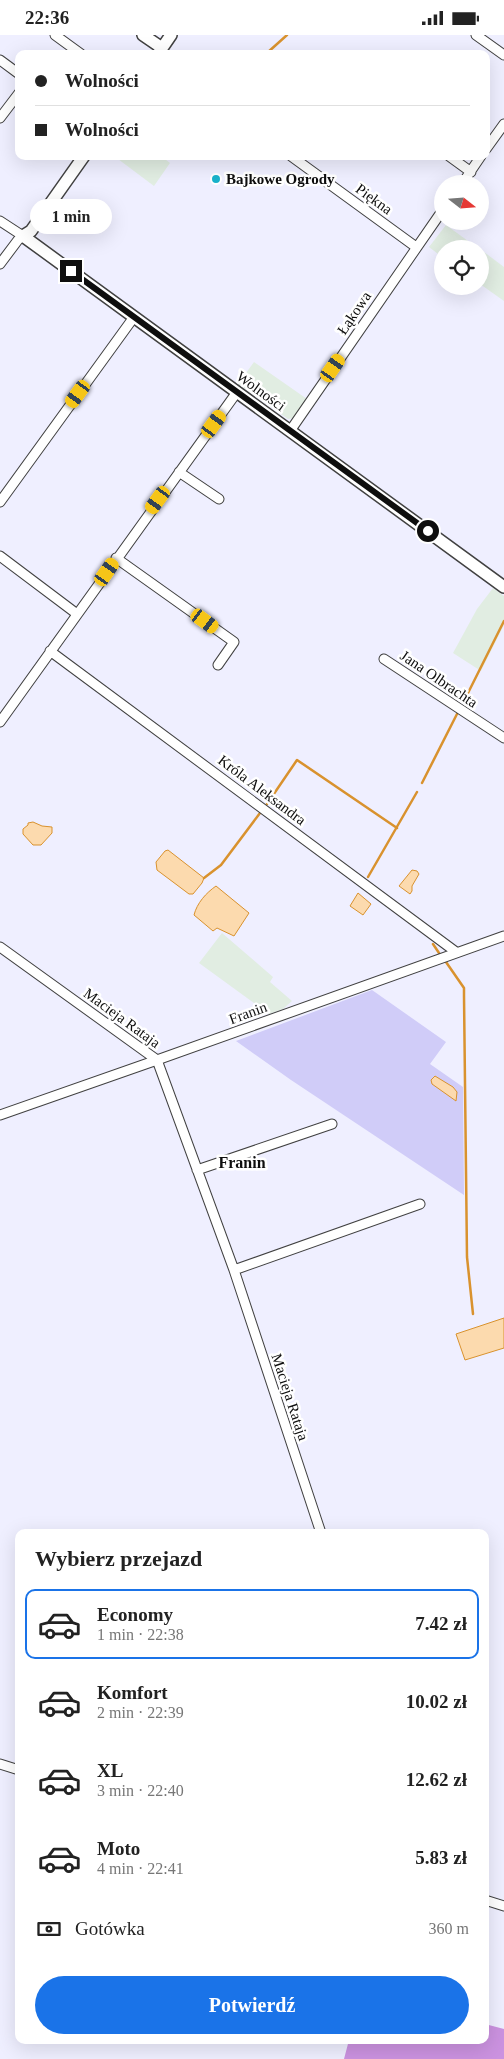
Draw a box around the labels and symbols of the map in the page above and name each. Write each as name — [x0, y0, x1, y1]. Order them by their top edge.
place label: Bajkowe Ogrody — [226, 171, 335, 187]
marker: Bajkowe Ogrody — [210, 173, 222, 185]
north arrow — [434, 175, 489, 230]
street label: Piękna — [353, 181, 395, 218]
callout: 1 min — [30, 199, 112, 233]
route end — [60, 260, 82, 282]
street label: Łąkowa — [334, 288, 374, 337]
car — [318, 351, 347, 385]
street label: Wolności — [234, 368, 288, 414]
car — [63, 377, 92, 411]
car — [199, 407, 228, 441]
car — [143, 483, 172, 517]
route start — [417, 520, 439, 542]
car — [92, 555, 121, 589]
car — [188, 606, 221, 636]
street label: Jana Olbrachta — [397, 647, 481, 711]
street label: Króla Aleksandra — [215, 752, 309, 828]
street label: Macieja Rataja — [81, 985, 164, 1051]
street label: Franin — [227, 999, 270, 1027]
district label: Franin — [218, 1154, 266, 1171]
street label: Macieja Rataja — [268, 1352, 312, 1443]

